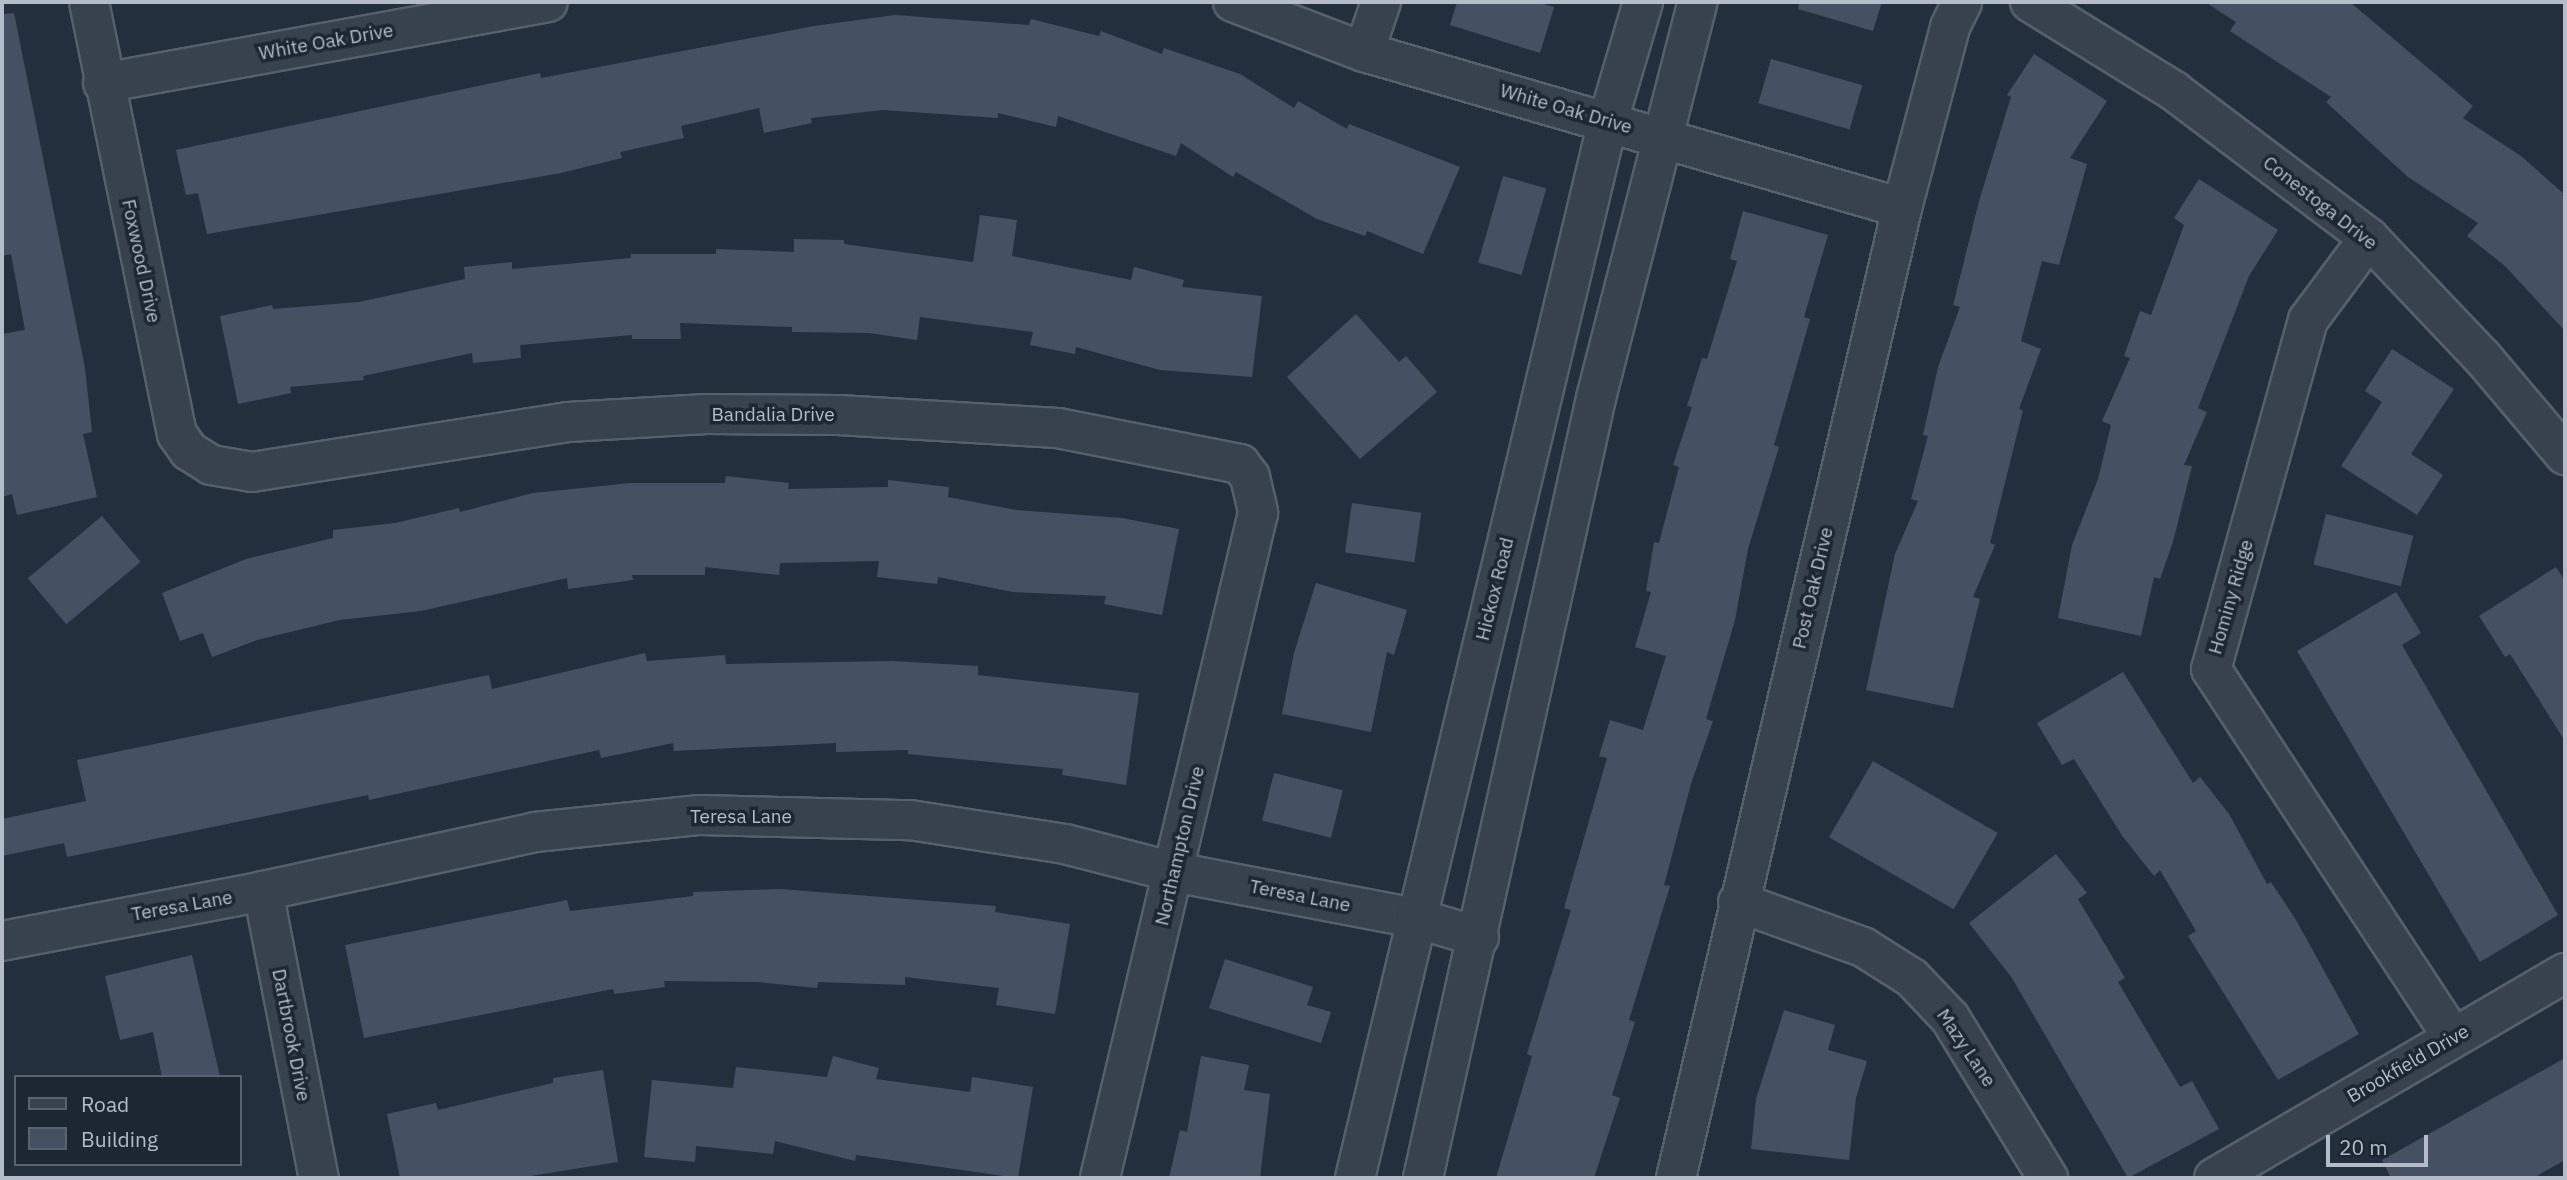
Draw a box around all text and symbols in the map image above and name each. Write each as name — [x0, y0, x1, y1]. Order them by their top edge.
street label: White Oak Drive — [257, 19, 395, 65]
street label: White Oak Drive — [1497, 79, 1635, 139]
street label: Conestoga Drive — [2258, 151, 2382, 255]
street label: Foxwood Drive — [117, 197, 165, 325]
street label: Bandalia Drive — [711, 404, 835, 426]
street label: Post Oak Drive — [1788, 525, 1838, 651]
street label: Hickox Road — [1471, 535, 1519, 643]
street label: Hominy Ridge — [2204, 537, 2258, 657]
street label: Northampton Drive — [1151, 764, 1209, 928]
street label: Teresa Lane — [690, 806, 792, 828]
street label: Teresa Lane — [1248, 875, 1352, 917]
street label: Teresa Lane — [130, 886, 234, 926]
street label: Dartbrook Drive — [267, 967, 315, 1103]
street label: Mazy Lane — [1932, 1005, 2000, 1091]
street label: Brookfield Drive — [2343, 1020, 2473, 1108]
legend — [14, 1075, 242, 1166]
text: Road — [81, 1090, 129, 1118]
scale bar — [2329, 1120, 2430, 1164]
text: Building — [81, 1125, 158, 1153]
text: 20 m — [2339, 1133, 2388, 1161]

